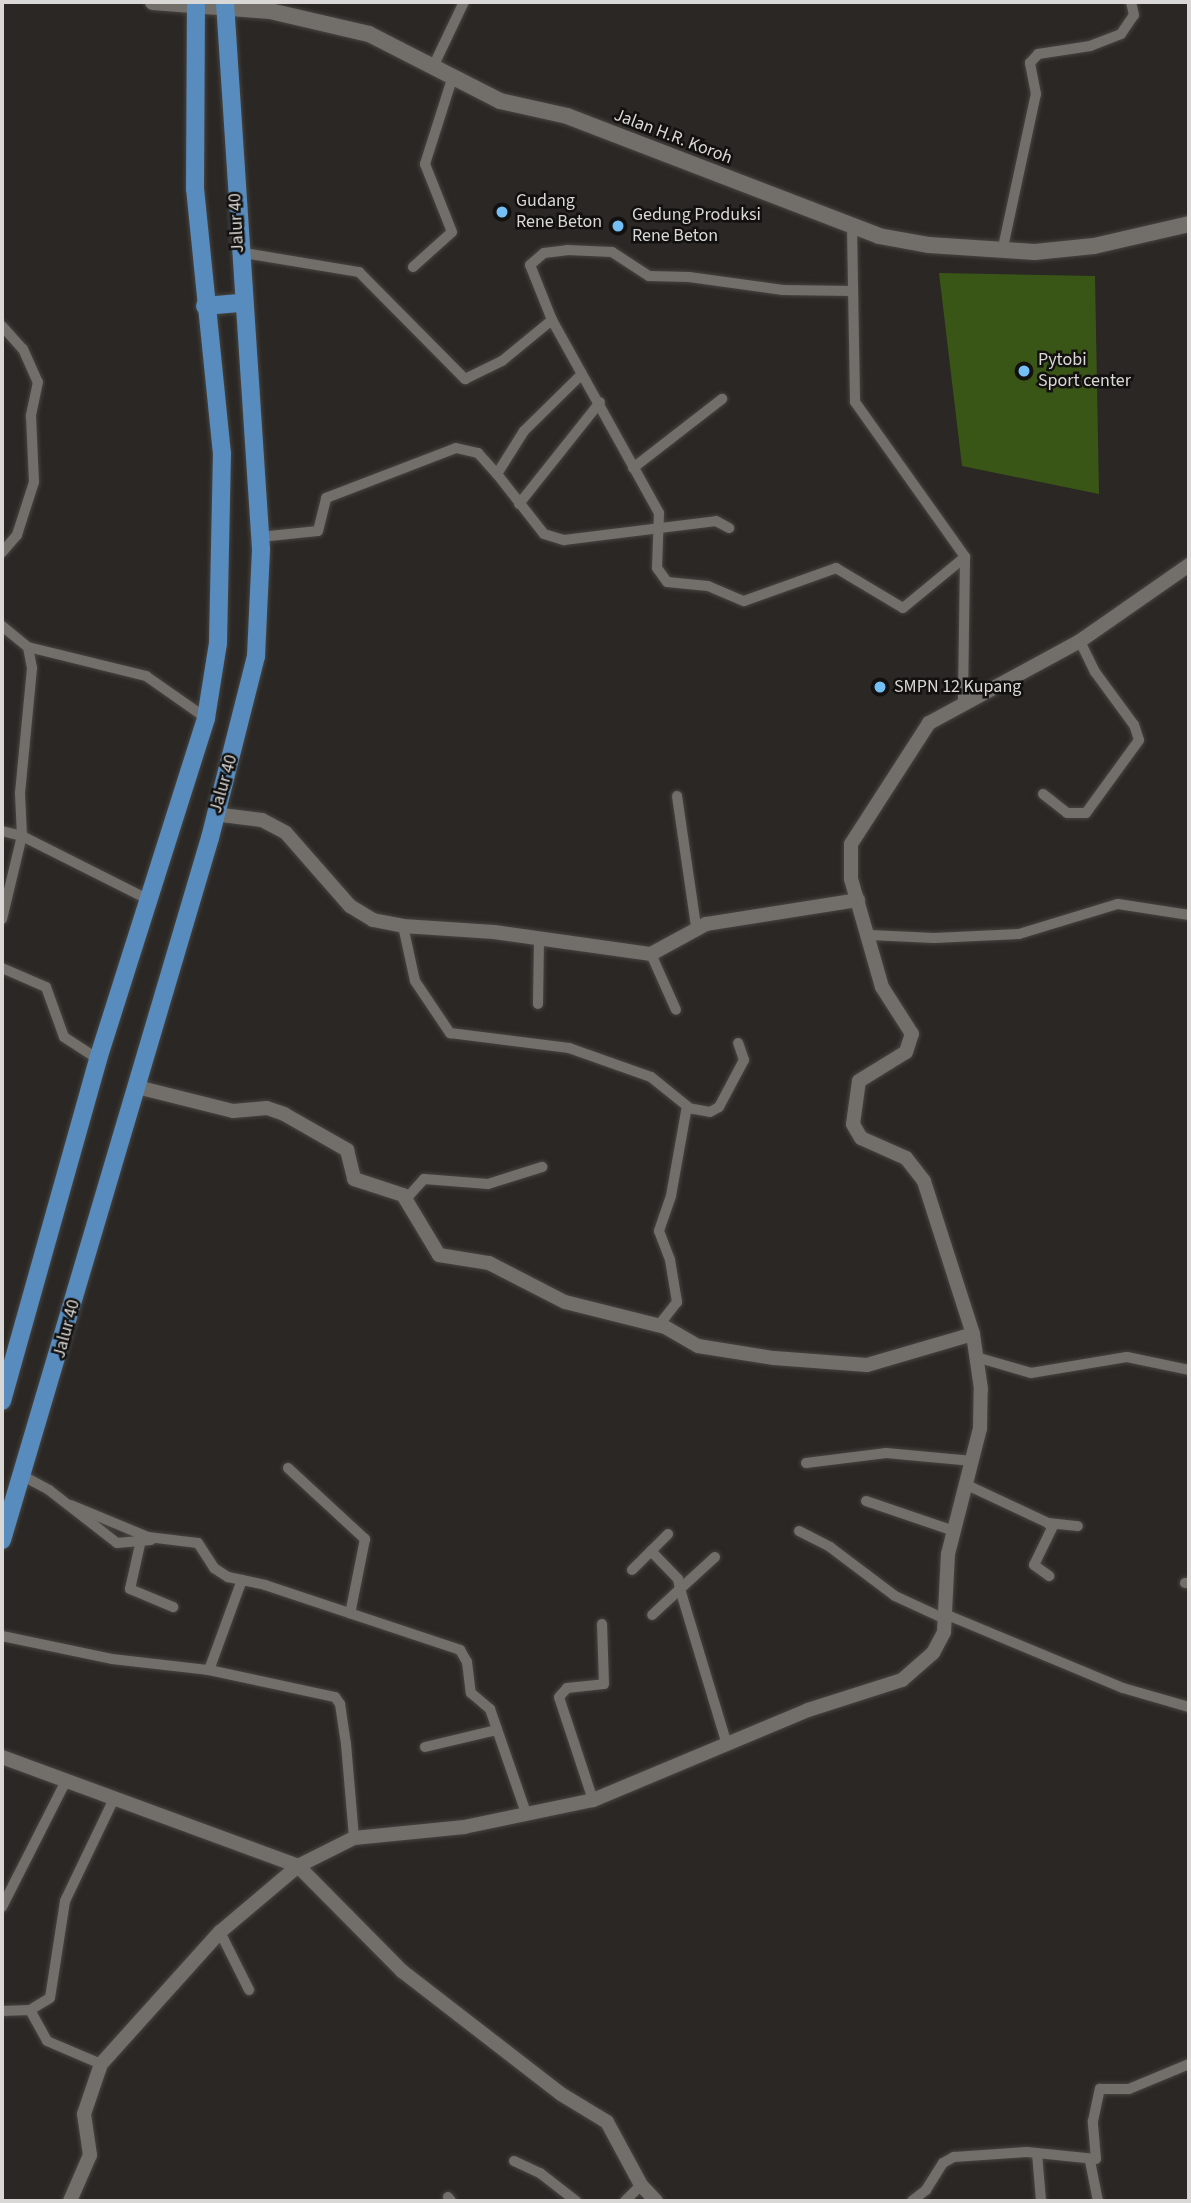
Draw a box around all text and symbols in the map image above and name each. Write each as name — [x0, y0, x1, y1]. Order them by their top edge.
street label: Jalan H.R. Koroh — [611, 105, 735, 169]
place label: Gudang Rene Beton — [516, 191, 602, 234]
street label: Jalur 40 — [225, 193, 249, 253]
marker: Gudang Rene Beton — [494, 204, 510, 220]
place label: Gedung Produksi Rene Beton — [632, 205, 761, 248]
marker: Gedung Produksi Rene Beton — [610, 218, 626, 234]
place label: Pytobi Sport center — [1038, 350, 1131, 392]
marker: Pytobi Sport center — [1016, 363, 1032, 379]
place label: SMPN 12 Kupang — [894, 676, 1021, 698]
marker: SMPN 12 Kupang — [872, 679, 888, 695]
street label: Jalur 40 — [205, 752, 243, 816]
street label: Jalur 40 — [49, 1297, 85, 1361]

